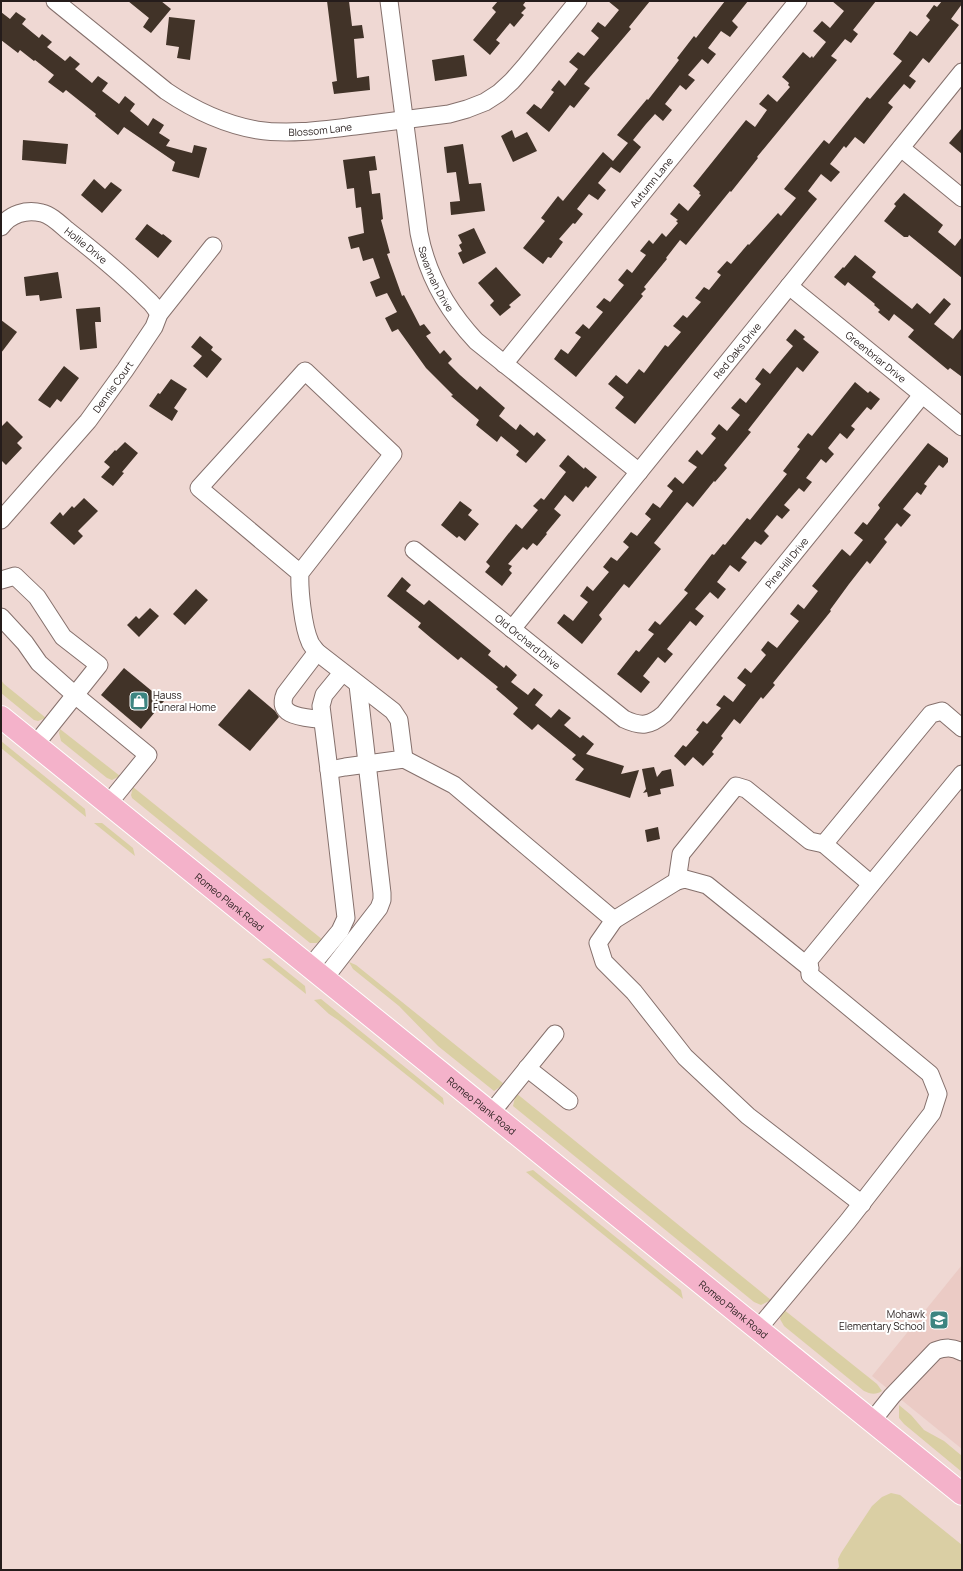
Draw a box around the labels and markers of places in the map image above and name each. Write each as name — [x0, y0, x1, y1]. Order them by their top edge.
place label: Hauss Funeral Home — [153, 688, 216, 714]
shop icon: Hauss Funeral Home — [128, 690, 150, 712]
place label: Mohawk Elementary School — [839, 1307, 926, 1333]
school or university icon: Mohawk Elementary School — [928, 1309, 950, 1331]

